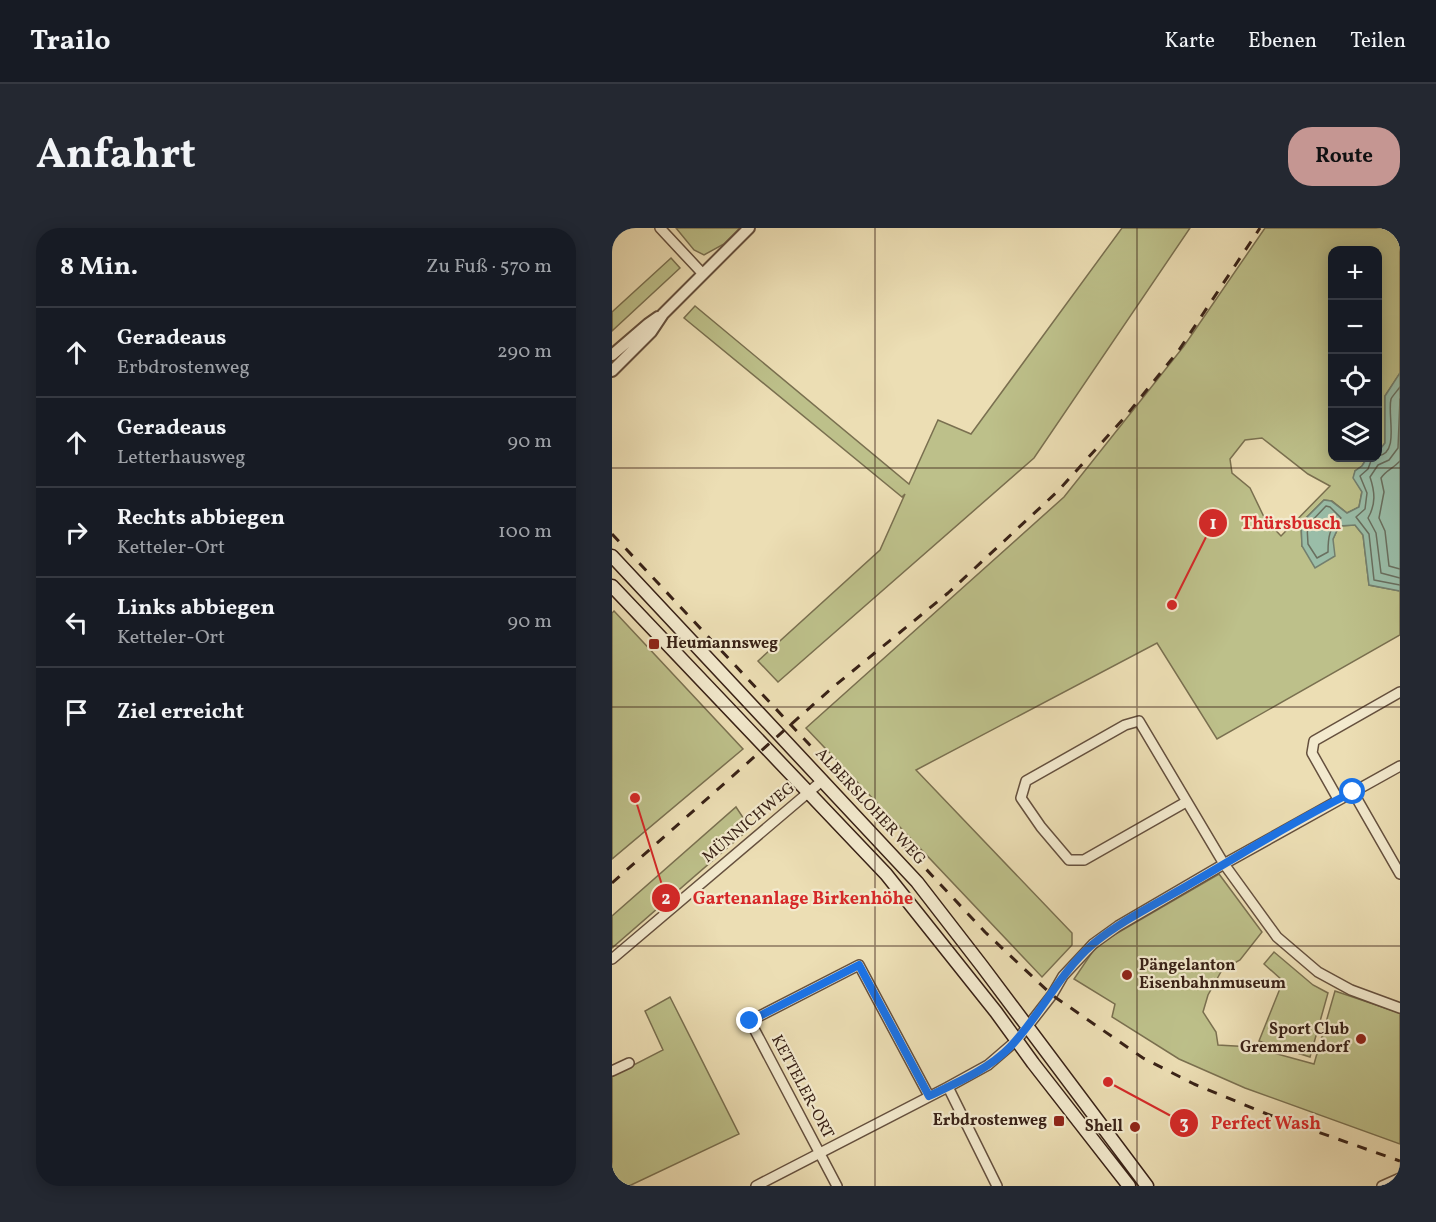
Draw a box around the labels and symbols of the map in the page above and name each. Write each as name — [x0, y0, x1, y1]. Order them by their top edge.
callout: Thürsbusch — [1198, 505, 1353, 541]
text: 1 — [1209, 512, 1217, 537]
text: Thürsbusch — [1241, 512, 1342, 537]
place label: Heumannsweg — [666, 633, 778, 655]
marker: Heumannsweg — [647, 637, 661, 651]
street label: ALBERSLOHER WEG — [810, 744, 930, 870]
street label: MÜNNICHWEG — [698, 778, 800, 868]
route start — [1339, 778, 1365, 804]
callout: Gartenanlage Birkenhöhe — [651, 880, 926, 916]
text: 2 — [661, 887, 671, 912]
text: Gartenanlage Birkenhöhe — [693, 887, 913, 912]
place label: Pängelanton Eisenbahnmuseum — [1139, 955, 1286, 995]
marker: Pängelanton Eisenbahnmuseum — [1120, 968, 1134, 982]
route end — [736, 1007, 762, 1033]
place label: Sport Club Gremmendorf — [1240, 1019, 1351, 1059]
street label: KETTELER-ORT — [765, 1031, 839, 1143]
marker: Sport Club Gremmendorf — [1354, 1032, 1368, 1046]
callout: Perfect Wash — [1169, 1105, 1333, 1141]
place label: Erbdrostenweg — [933, 1110, 1047, 1132]
text: 3 — [1179, 1112, 1189, 1137]
text: Perfect Wash — [1211, 1112, 1321, 1137]
marker: Erbdrostenweg — [1052, 1114, 1066, 1128]
place label: Shell — [1085, 1116, 1124, 1138]
marker: Shell — [1128, 1120, 1142, 1134]

